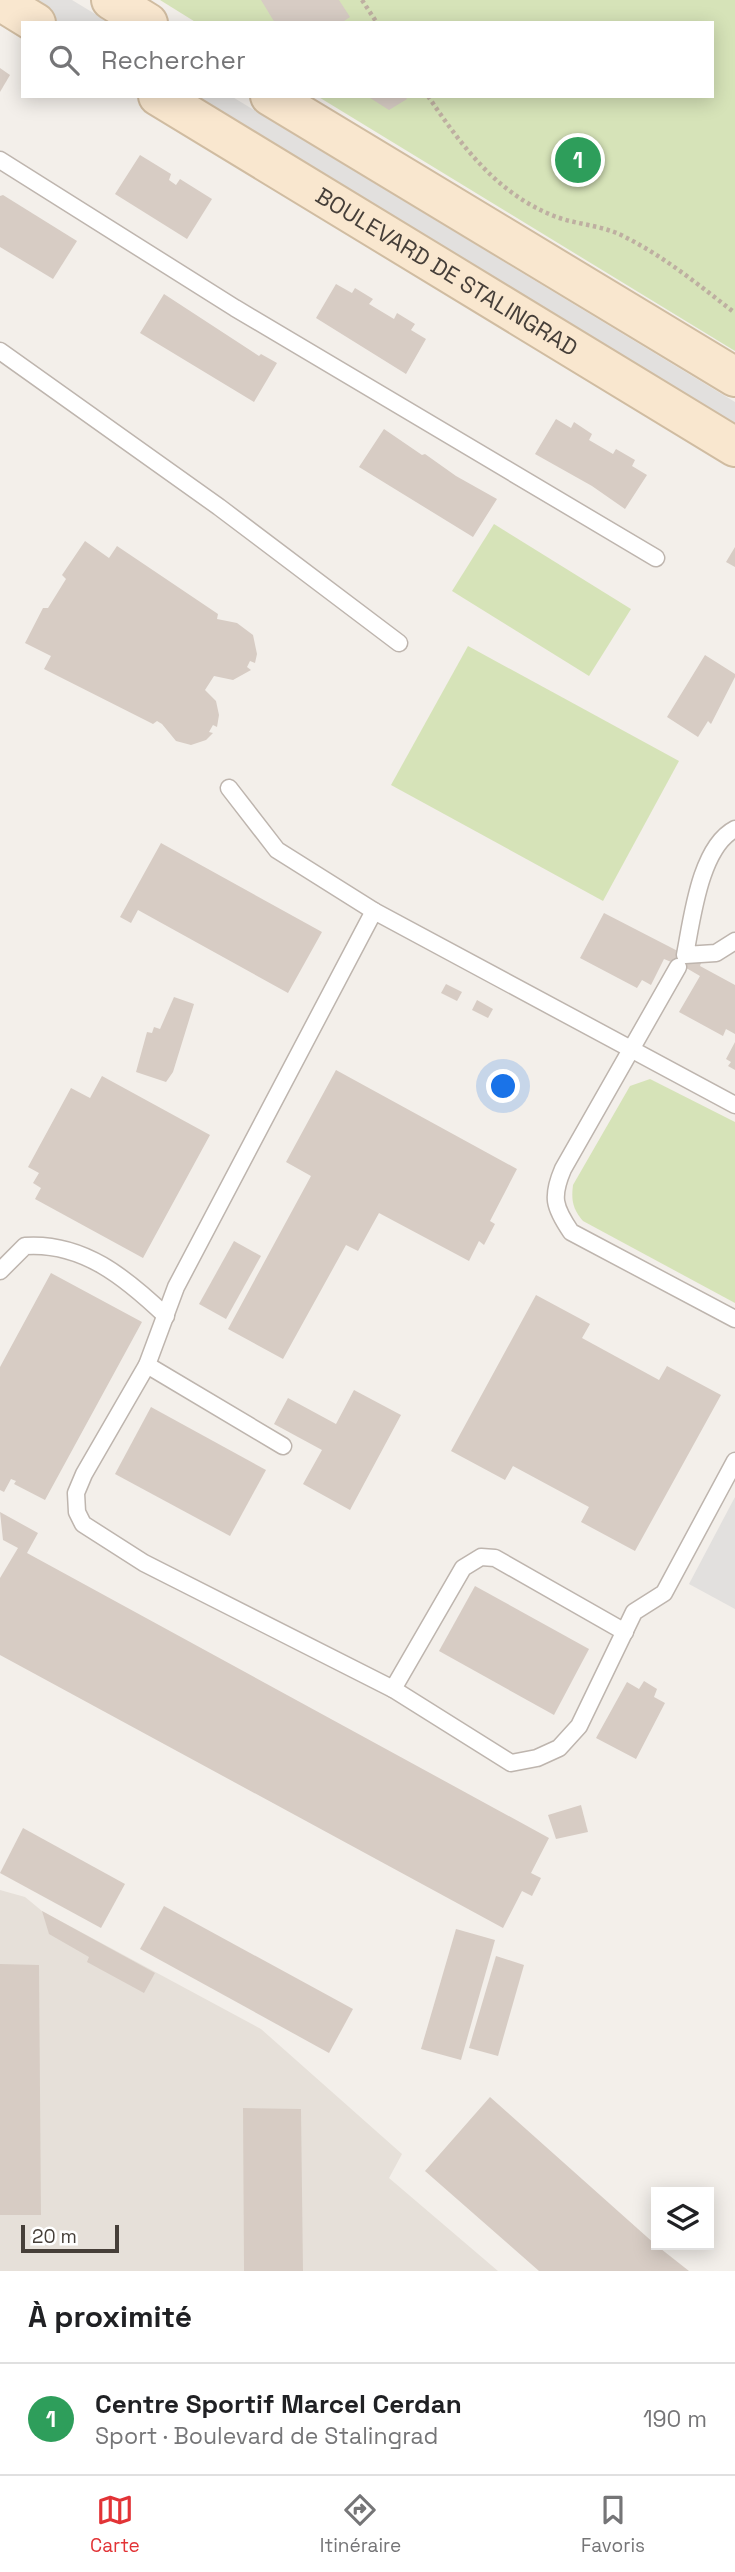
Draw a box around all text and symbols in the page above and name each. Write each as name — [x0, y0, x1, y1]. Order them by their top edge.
search box — [21, 21, 714, 98]
icon: search — [45, 41, 83, 79]
text: Rechercher — [101, 43, 246, 77]
pin: 1 — [555, 134, 601, 186]
street label: BOULEVARD DE STALINGRAD — [310, 181, 583, 363]
your location — [486, 1069, 520, 1103]
map controls — [651, 2187, 714, 2250]
button: layers — [651, 2187, 714, 2250]
scale bar — [21, 2222, 119, 2254]
text: 20 m — [32, 2224, 77, 2249]
text: À proximité — [28, 2297, 192, 2336]
text: Centre Sportif Marcel Cerdan — [95, 2387, 462, 2421]
text: 1 — [46, 2404, 56, 2434]
text: 190 m — [643, 2404, 707, 2434]
text: Sport · Boulevard de Stalingrad — [95, 2421, 438, 2451]
tab: Carte — [90, 2491, 140, 2558]
tab: Itinéraire — [320, 2491, 401, 2558]
tab: Favoris — [581, 2491, 645, 2558]

